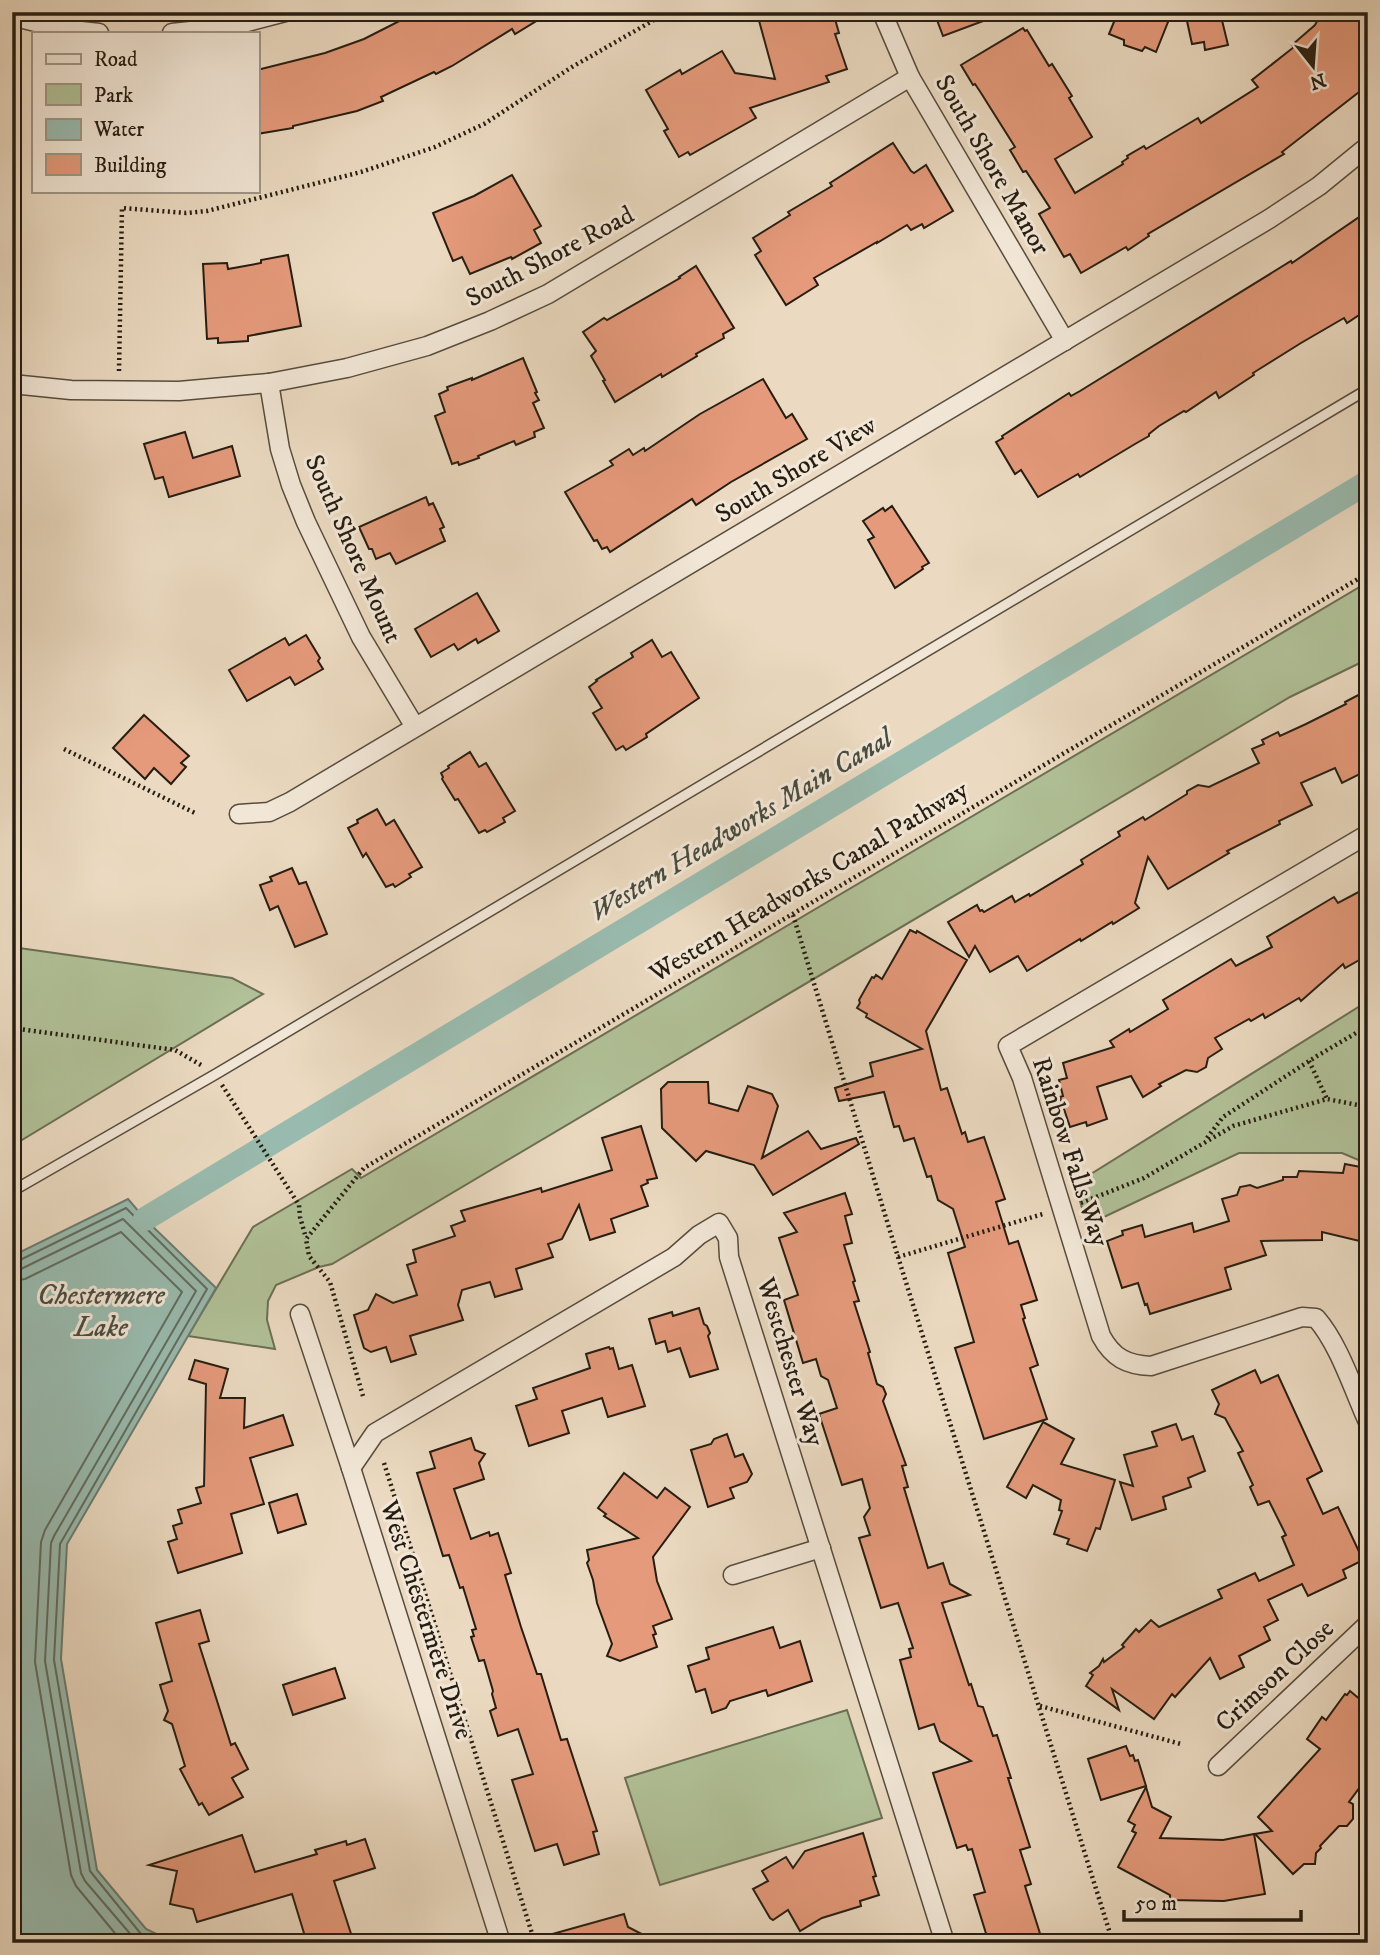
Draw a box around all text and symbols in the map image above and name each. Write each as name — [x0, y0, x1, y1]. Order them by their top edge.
legend — [32, 32, 259, 192]
north arrow — [1278, 32, 1348, 102]
text: Road — [94, 47, 138, 73]
text: N — [1306, 68, 1328, 94]
street label: South Shore Manor — [927, 69, 1057, 261]
text: Park — [94, 83, 134, 109]
text: Water — [93, 117, 144, 143]
text: Building — [94, 153, 167, 179]
street label: South Shore Road — [460, 199, 640, 315]
street label: South Shore View — [709, 409, 883, 531]
street label: South Shore Mount — [297, 450, 409, 648]
water label: Western Headworks Main Canal — [583, 719, 901, 929]
street label: Western Headworks Canal Pathway — [643, 773, 975, 991]
street label: Rainbow Falls Way — [1024, 1053, 1116, 1251]
street label: Westchester Way — [748, 1273, 831, 1451]
water label: Chestermere Lake — [37, 1278, 166, 1345]
street label: West Chestermere Drive — [372, 1495, 480, 1744]
street label: Crimson Close — [1209, 1613, 1341, 1739]
scale bar — [1124, 1878, 1301, 1922]
text: 50 m — [1135, 1891, 1177, 1917]

